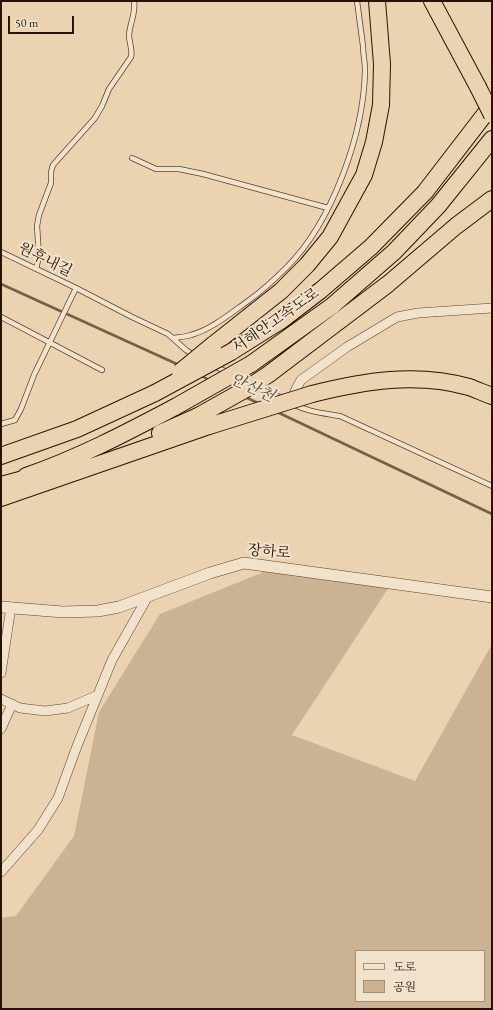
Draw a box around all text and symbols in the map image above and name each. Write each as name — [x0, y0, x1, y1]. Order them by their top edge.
scale bar — [10, 8, 76, 34]
text: 50 m — [15, 15, 38, 31]
street label: 원후내길 — [15, 239, 75, 281]
street label: 서해안고속도로 — [229, 285, 323, 357]
water label: 안산천 — [227, 370, 277, 406]
street label: 장하로 — [247, 541, 291, 563]
legend — [355, 950, 485, 1002]
text: 도로 — [393, 959, 416, 975]
text: 공원 — [393, 979, 416, 995]

